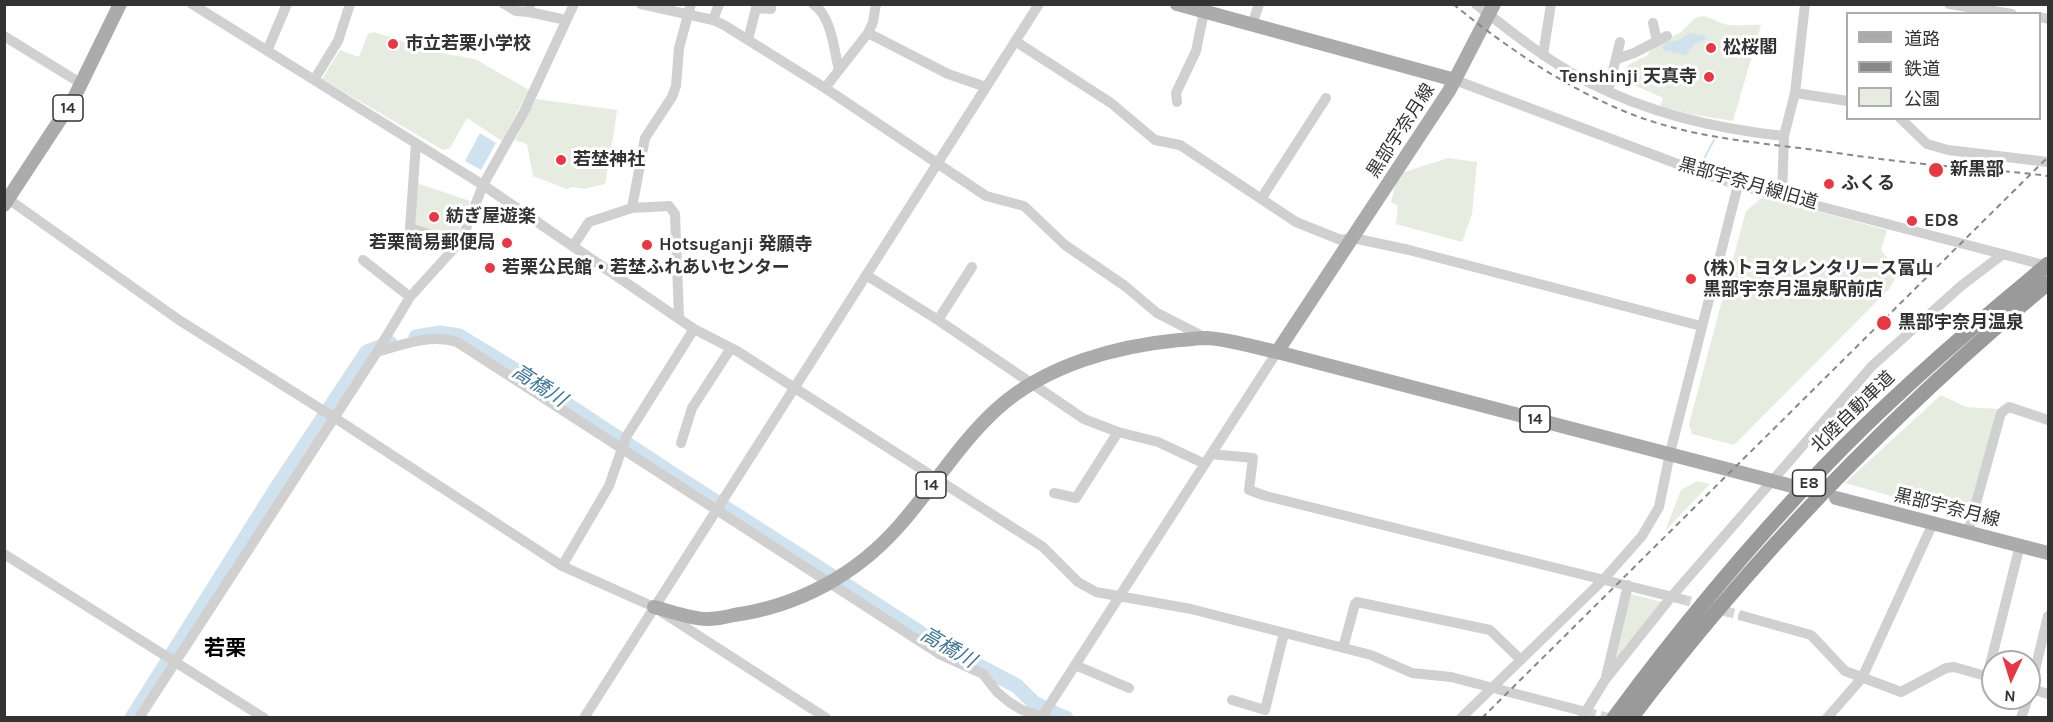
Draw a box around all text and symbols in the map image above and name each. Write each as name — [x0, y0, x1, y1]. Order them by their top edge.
legend — [1846, 12, 2041, 120]
text: 道路 — [1904, 28, 1940, 50]
place label: 市立若栗小学校 — [405, 33, 531, 55]
marker: 市立若栗小学校 — [386, 37, 400, 51]
place label: 松桜閣 — [1723, 37, 1777, 59]
marker: 松桜閣 — [1704, 41, 1718, 55]
text: 鉄道 — [1904, 58, 1940, 80]
place label: Tenshinji 天真寺 — [1560, 66, 1697, 88]
marker: Tenshinji 天真寺 — [1702, 70, 1716, 84]
street label: 黒部宇奈月線 — [1363, 80, 1439, 182]
text: 公園 — [1904, 88, 1940, 110]
road number: 14 — [53, 95, 83, 121]
place label: 若埜神社 — [573, 149, 645, 171]
marker: 若埜神社 — [554, 153, 568, 167]
street label: 黒部宇奈月線旧道 — [1676, 154, 1820, 214]
place label: 新黒部 — [1950, 159, 2004, 181]
marker: 新黒部 — [1927, 161, 1945, 179]
place label: ふくる — [1841, 173, 1895, 195]
marker: ふくる — [1822, 177, 1836, 191]
place label: 紡ぎ屋遊楽 — [446, 206, 536, 228]
marker: 紡ぎ屋遊楽 — [427, 210, 441, 224]
place label: ED8 — [1924, 210, 1959, 232]
marker: ED8 — [1905, 214, 1919, 228]
place label: 若栗簡易郵便局 — [369, 232, 495, 254]
place label: Hotsuganji 発願寺 — [659, 234, 812, 256]
marker: 若栗簡易郵便局 — [500, 236, 514, 250]
marker: Hotsuganji 発願寺 — [640, 238, 654, 252]
place label: 若栗公民館・若埜ふれあいセンター — [502, 257, 790, 279]
place label: (株)トヨタレンタリース富山 黒部宇奈月温泉駅前店 — [1703, 258, 1933, 300]
marker: 若栗公民館・若埜ふれあいセンター — [483, 261, 497, 275]
marker: (株)トヨタレンタリース富山 黒部宇奈月温泉駅前店 — [1684, 272, 1698, 286]
place label: 黒部宇奈月温泉 — [1898, 312, 2024, 334]
marker: 黒部宇奈月温泉 — [1875, 314, 1893, 332]
water label: 高橋川 — [507, 360, 571, 412]
street label: 北陸自動車道 — [1807, 367, 1899, 457]
road number: 14 — [1520, 406, 1550, 432]
road number: E8 — [1792, 470, 1826, 496]
road number: 14 — [916, 472, 946, 498]
street label: 黒部宇奈月線 — [1892, 484, 2002, 532]
water label: 高橋川 — [916, 623, 980, 673]
district label: 若栗 — [204, 636, 246, 662]
north arrow — [1981, 650, 2041, 710]
text: N — [2003, 687, 2016, 706]

